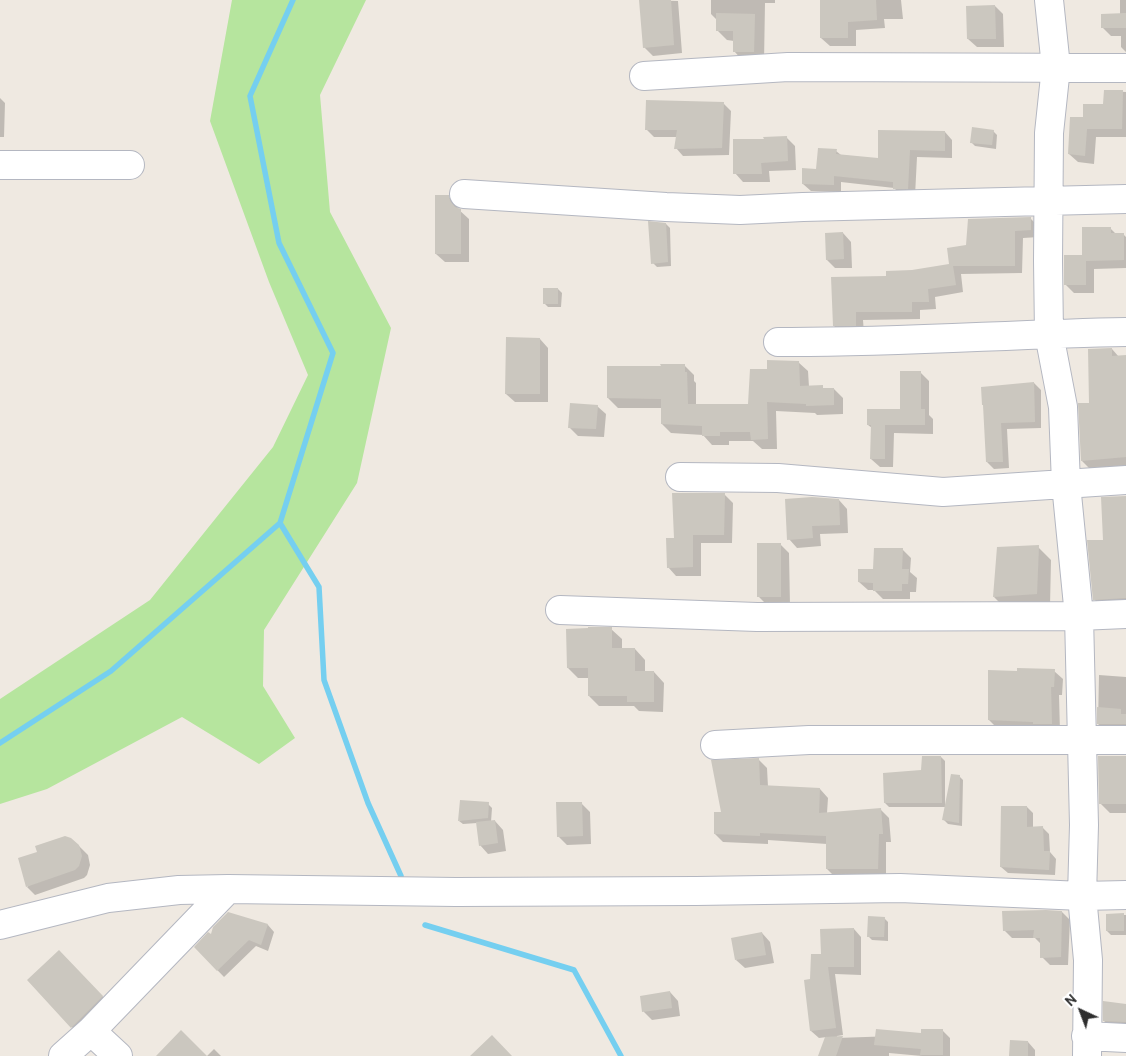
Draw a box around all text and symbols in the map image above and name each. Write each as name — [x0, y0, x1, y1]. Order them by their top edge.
north arrow — [1056, 986, 1106, 1036]
text: N — [1061, 990, 1081, 1010]

